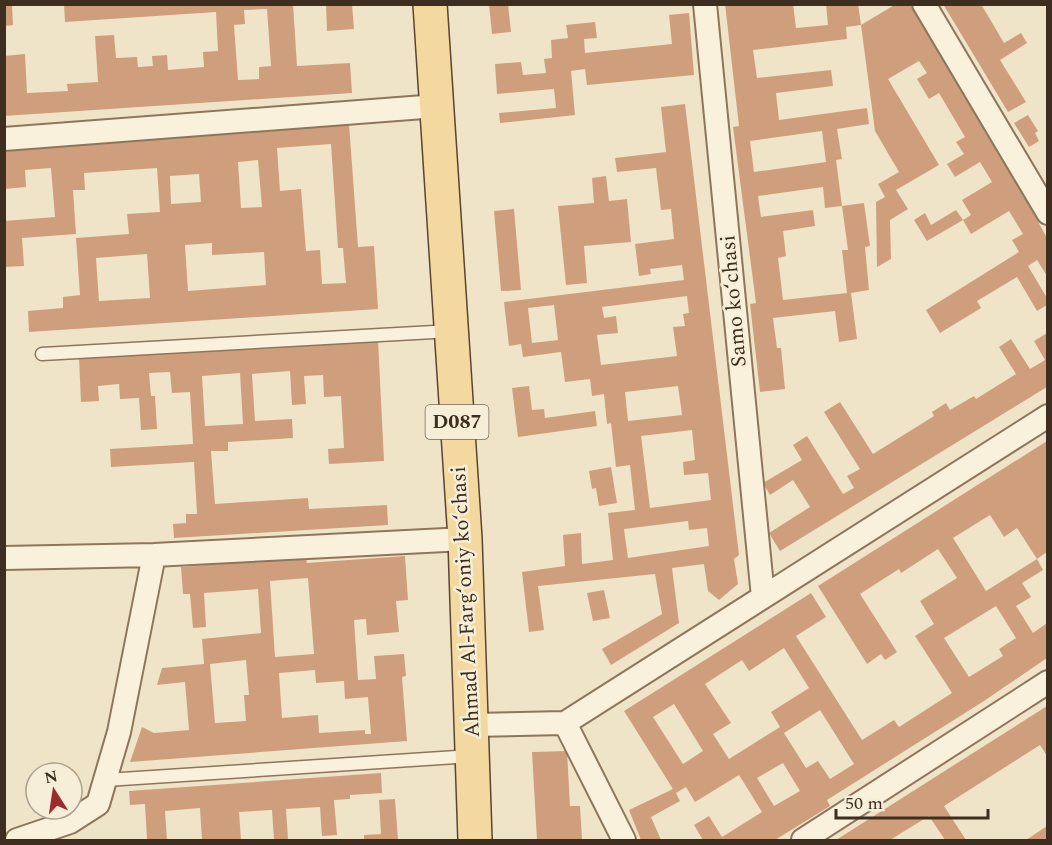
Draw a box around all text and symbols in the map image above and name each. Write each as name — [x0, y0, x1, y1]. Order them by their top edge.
street label: Samo koʻchasi — [712, 234, 756, 368]
road number: D087 — [426, 405, 488, 439]
street label: Ahmad Al-Fargʻoniy koʻchasi — [443, 465, 489, 739]
north arrow — [24, 761, 84, 821]
text: N — [42, 764, 60, 790]
scale bar — [836, 782, 988, 820]
text: 50 m — [845, 790, 883, 817]

